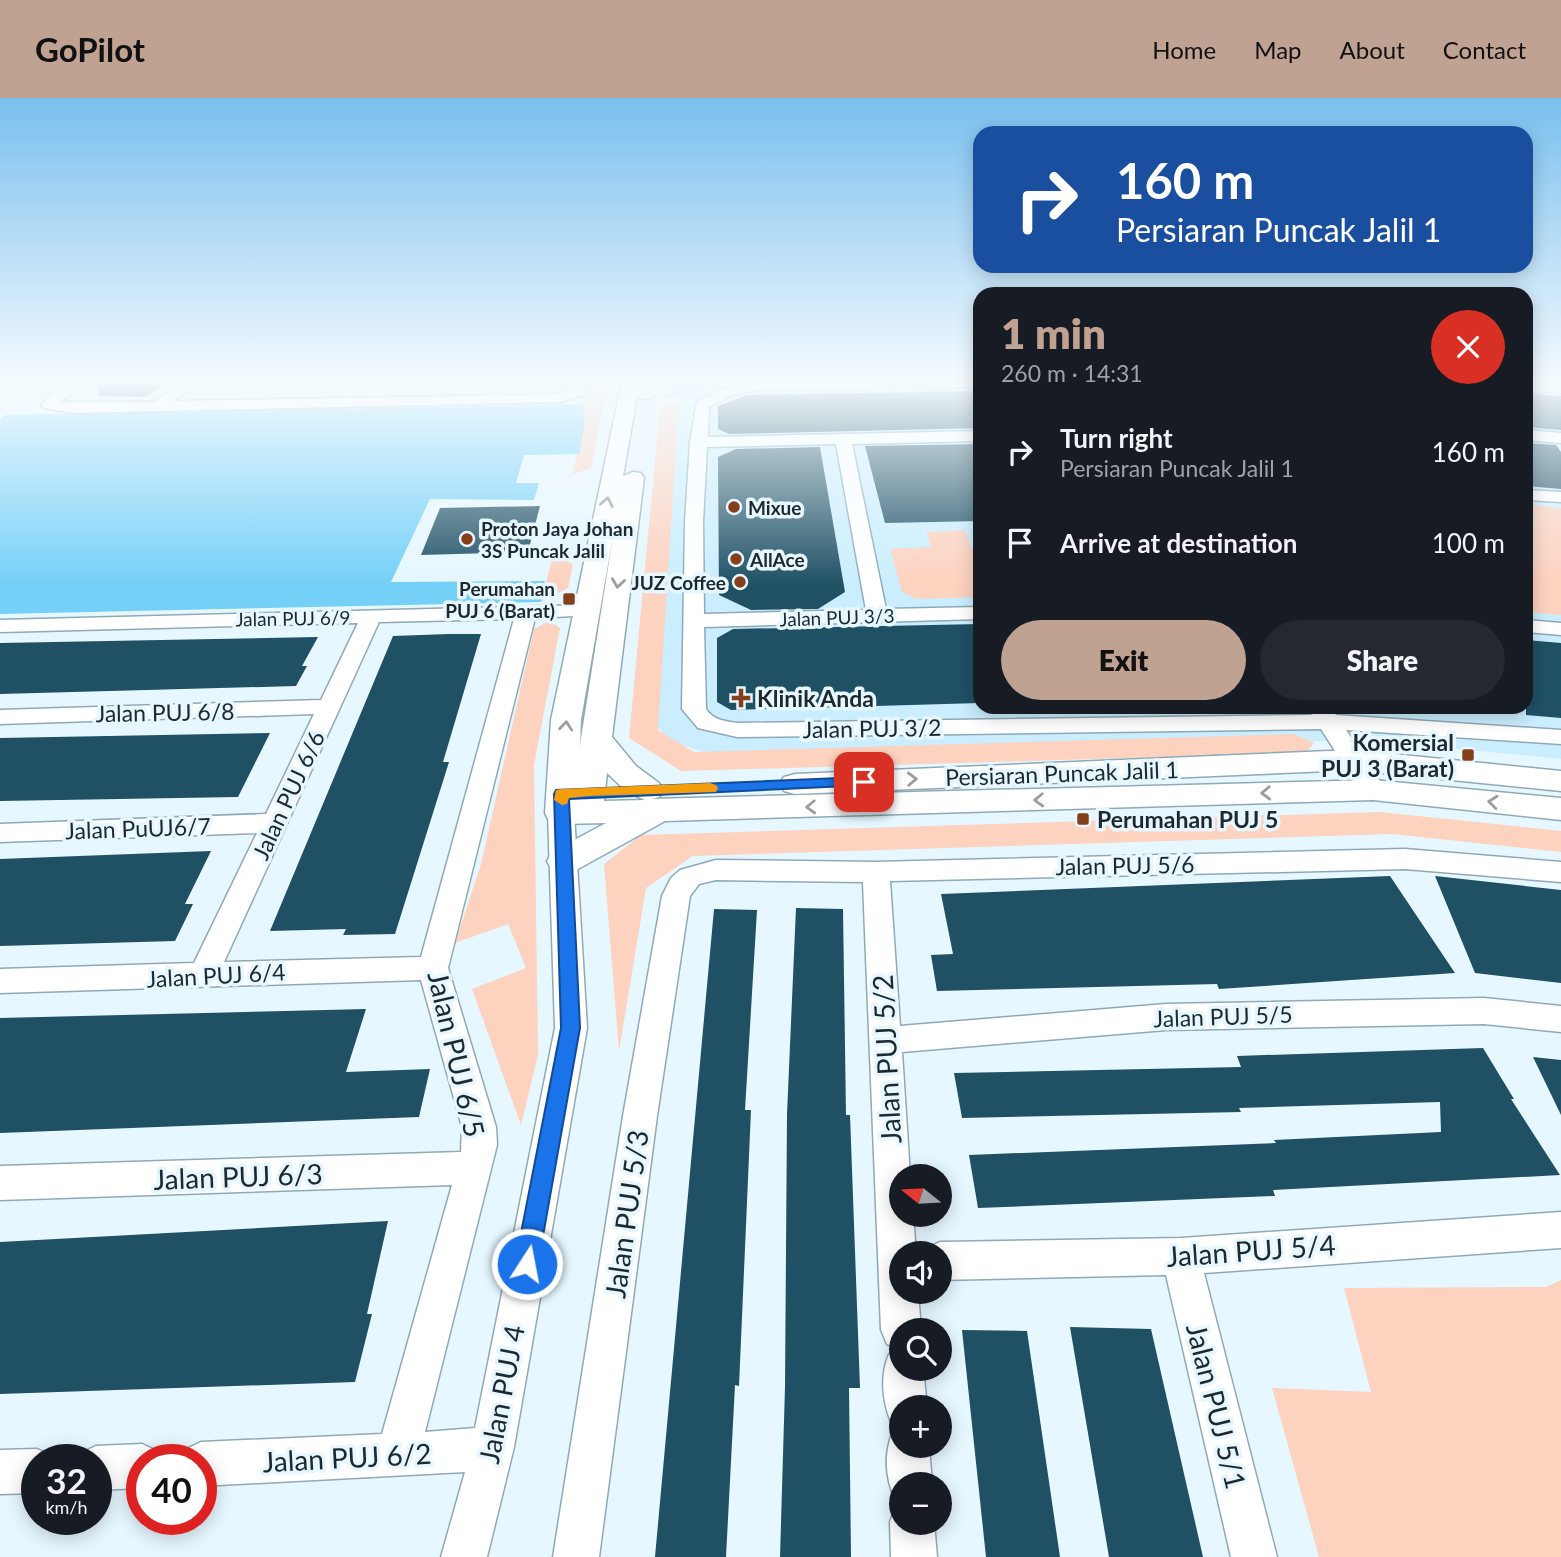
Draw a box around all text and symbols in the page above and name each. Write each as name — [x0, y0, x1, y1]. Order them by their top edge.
text: GoPilot — [35, 29, 145, 69]
text: Home — [1152, 35, 1216, 64]
text: Map — [1254, 35, 1302, 64]
text: About — [1340, 35, 1405, 64]
text: Contact — [1443, 35, 1526, 64]
text: 160 m — [1116, 151, 1254, 209]
icon: right — [1001, 154, 1092, 245]
text: Persiaran Puncak Jalil 1 — [1116, 210, 1441, 249]
text: 1 min — [1001, 308, 1106, 358]
button: close — [1431, 310, 1505, 384]
text: 260 m · 14:31 — [1001, 359, 1143, 387]
text: Turn right — [1060, 422, 1173, 454]
icon: right — [1001, 433, 1039, 471]
text: 160 m — [1432, 436, 1505, 468]
text: Persiaran Puncak Jalil 1 — [1060, 454, 1294, 482]
one-way arrow — [599, 496, 614, 508]
place label: Mixue — [748, 496, 801, 519]
marker: Mixue — [726, 499, 742, 515]
place label: Proton Jaya Johan 3S Puncak Jalil — [481, 517, 633, 562]
icon: arrive — [1001, 524, 1039, 562]
text: Arrive at destination — [1060, 527, 1297, 559]
text: 100 m — [1432, 527, 1505, 559]
marker: Proton Jaya Johan 3S Puncak Jalil — [459, 531, 475, 547]
place label: AllAce — [749, 548, 805, 571]
marker: AllAce — [728, 551, 744, 567]
place label: JUZ Coffee — [632, 571, 726, 594]
marker: JUZ Coffee — [732, 574, 748, 590]
place label: Perumahan PUJ 6 (Barat) — [445, 577, 555, 622]
one-way arrow — [611, 577, 626, 588]
marker: Perumahan PUJ 6 (Barat) — [561, 591, 577, 607]
street label: Jalan PUJ 3/3 — [779, 604, 895, 630]
street label: Jalan PUJ 6/9 — [235, 605, 351, 631]
button: Exit — [1001, 620, 1246, 700]
button: Share — [1260, 620, 1505, 700]
place label: Klinik Anda — [757, 684, 874, 712]
marker: Klinik Anda — [731, 688, 751, 708]
street label: Jalan PUJ 6/8 — [95, 697, 235, 727]
street label: Jalan PUJ 3/2 — [802, 713, 942, 743]
one-way arrow — [559, 720, 574, 732]
street label: Jalan PUJ 6/6 — [246, 726, 330, 864]
place label: Komersial PUJ 3 (Barat) — [1321, 728, 1454, 782]
marker: Komersial PUJ 3 (Barat) — [1460, 747, 1476, 763]
pin — [834, 752, 894, 812]
street label: Persiaran Puncak Jalil 1 — [945, 755, 1179, 791]
icon: arrive — [845, 763, 883, 801]
one-way arrow — [907, 772, 918, 787]
one-way arrow — [1261, 785, 1271, 801]
one-way arrow — [1033, 792, 1044, 808]
one-way arrow — [1487, 795, 1498, 810]
one-way arrow — [806, 799, 817, 814]
place label: Perumahan PUJ 5 — [1097, 805, 1278, 833]
street label: Jalan PuUJ6/7 — [65, 811, 211, 845]
marker: Perumahan PUJ 5 — [1075, 811, 1091, 827]
street label: Jalan PUJ 5/6 — [1055, 850, 1195, 880]
street label: Jalan PUJ 6/4 — [146, 957, 286, 993]
street label: Jalan PUJ 6/5 — [421, 968, 493, 1140]
street label: Jalan PUJ 5/2 — [865, 974, 907, 1144]
street label: Jalan PUJ 5/5 — [1153, 1000, 1293, 1032]
street label: Jalan PUJ 5/3 — [597, 1128, 655, 1300]
street label: Jalan PUJ 6/3 — [153, 1156, 323, 1196]
north arrow — [889, 1164, 952, 1227]
map controls — [889, 1164, 952, 1535]
position arrow — [490, 1227, 564, 1301]
street label: Jalan PUJ 5/4 — [1165, 1227, 1337, 1273]
button: sound — [889, 1241, 952, 1304]
button: search — [889, 1318, 952, 1381]
street label: Jalan PUJ 5/1 — [1180, 1320, 1254, 1492]
street label: Jalan PUJ 4 — [471, 1322, 531, 1466]
button: + — [889, 1395, 952, 1458]
street label: Jalan PUJ 6/2 — [262, 1436, 432, 1478]
speed limit sign: 40 — [126, 1444, 217, 1535]
text: 32 — [46, 1459, 87, 1501]
button: − — [889, 1472, 952, 1535]
text: km/h — [45, 1496, 88, 1518]

